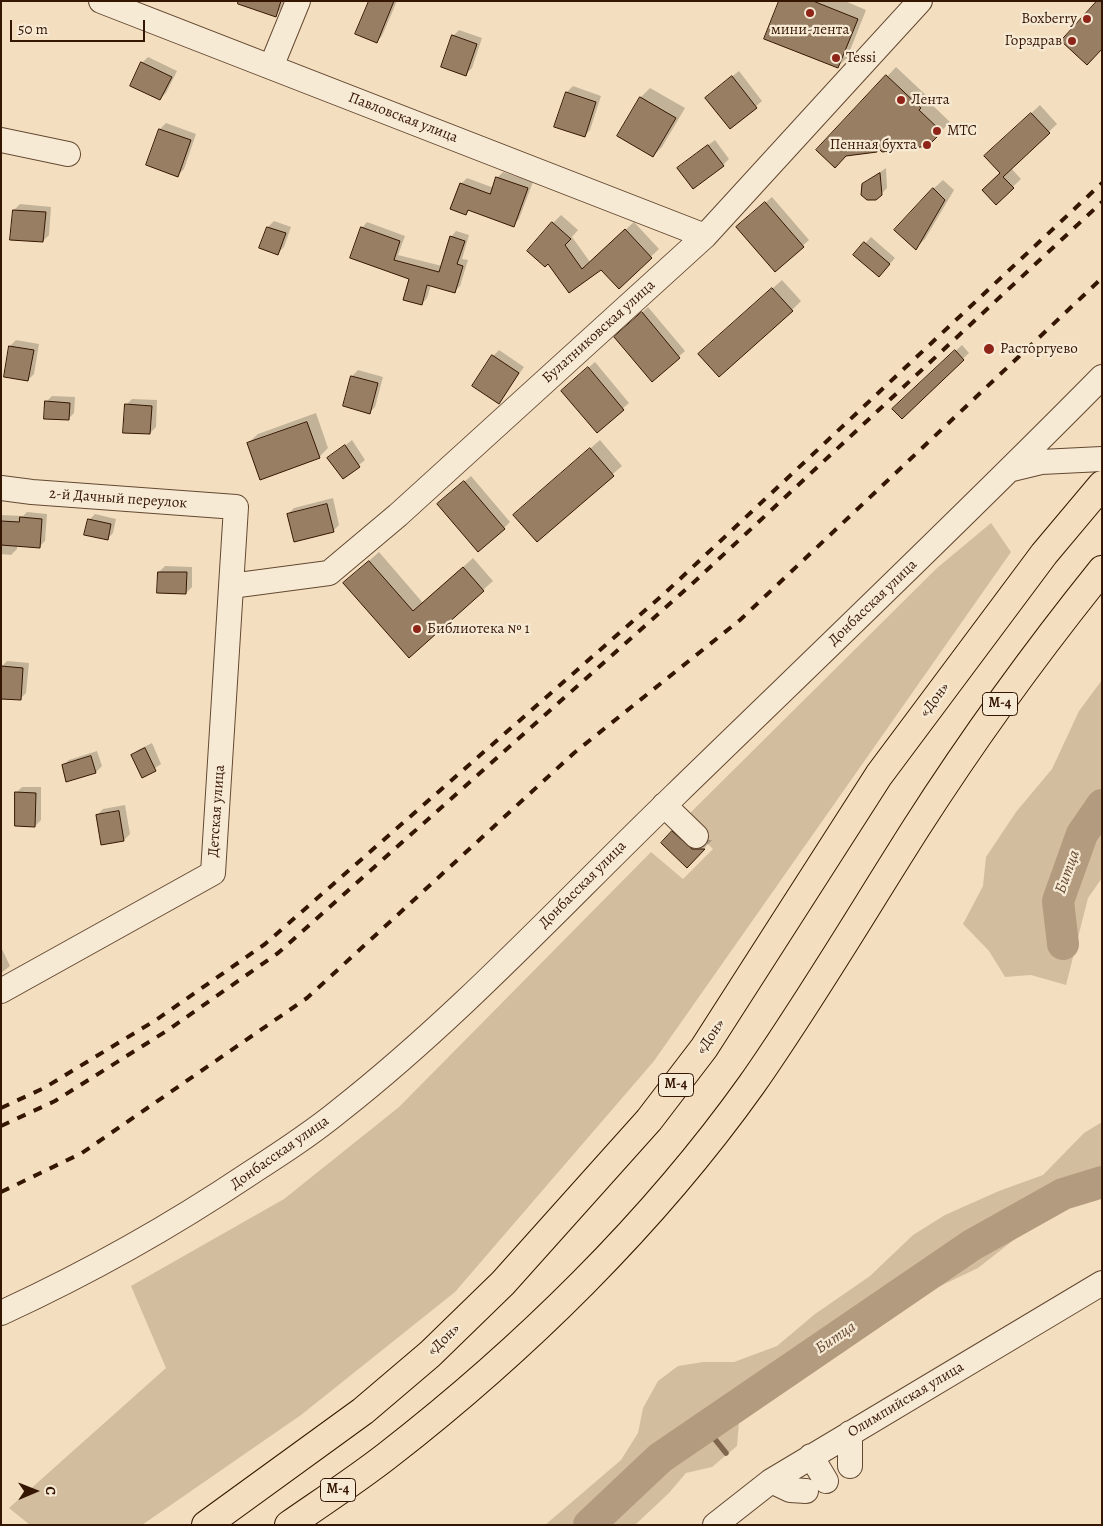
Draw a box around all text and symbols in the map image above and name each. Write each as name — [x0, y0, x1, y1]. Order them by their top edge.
marker: мини-лента — [804, 7, 816, 19]
scale bar — [12, 10, 148, 42]
place label: Boxberry — [1021, 10, 1077, 28]
marker: Boxberry — [1081, 13, 1093, 25]
text: 50 m — [18, 19, 48, 39]
place label: мини-лента — [771, 21, 849, 39]
place label: Горздрав — [1004, 32, 1062, 50]
marker: Горздрав — [1066, 35, 1078, 47]
place label: Tessi — [846, 49, 876, 67]
marker: Tessi — [830, 52, 842, 64]
street label: Павловская улица — [346, 89, 460, 147]
place label: Лента — [911, 91, 950, 109]
marker: Лента — [895, 94, 907, 106]
place label: МТС — [947, 122, 977, 140]
marker: МТС — [931, 125, 943, 137]
place label: Пенная бухта — [830, 136, 917, 154]
marker: Пенная бухта — [921, 139, 933, 151]
street label: Булатниковская улица — [539, 277, 659, 387]
place label: Расторгуево — [1000, 340, 1078, 358]
marker: Расторгуево — [982, 342, 996, 356]
street label: 2-й Дачный переулок — [48, 485, 188, 513]
street label: Донбасская улица — [825, 556, 921, 650]
place label: Библиотека № 1 — [427, 620, 530, 638]
marker: Библиотека № 1 — [411, 623, 423, 635]
street label: «Дон» — [916, 679, 954, 721]
road number: М-4 — [982, 692, 1018, 716]
street label: Детская улица — [205, 764, 229, 858]
street label: Донбасская улица — [535, 837, 631, 933]
water label: Битца — [1051, 848, 1085, 896]
street label: «Дон» — [693, 1016, 729, 1058]
road number: М-4 — [658, 1074, 694, 1096]
street label: Донбасская улица — [227, 1112, 333, 1194]
water label: Битца — [812, 1318, 860, 1358]
street label: «Дон» — [424, 1320, 464, 1360]
street label: Олимпийская улица — [845, 1358, 967, 1442]
north arrow — [10, 1466, 60, 1516]
road number: М-4 — [320, 1478, 356, 1502]
text: С — [41, 1486, 60, 1495]

